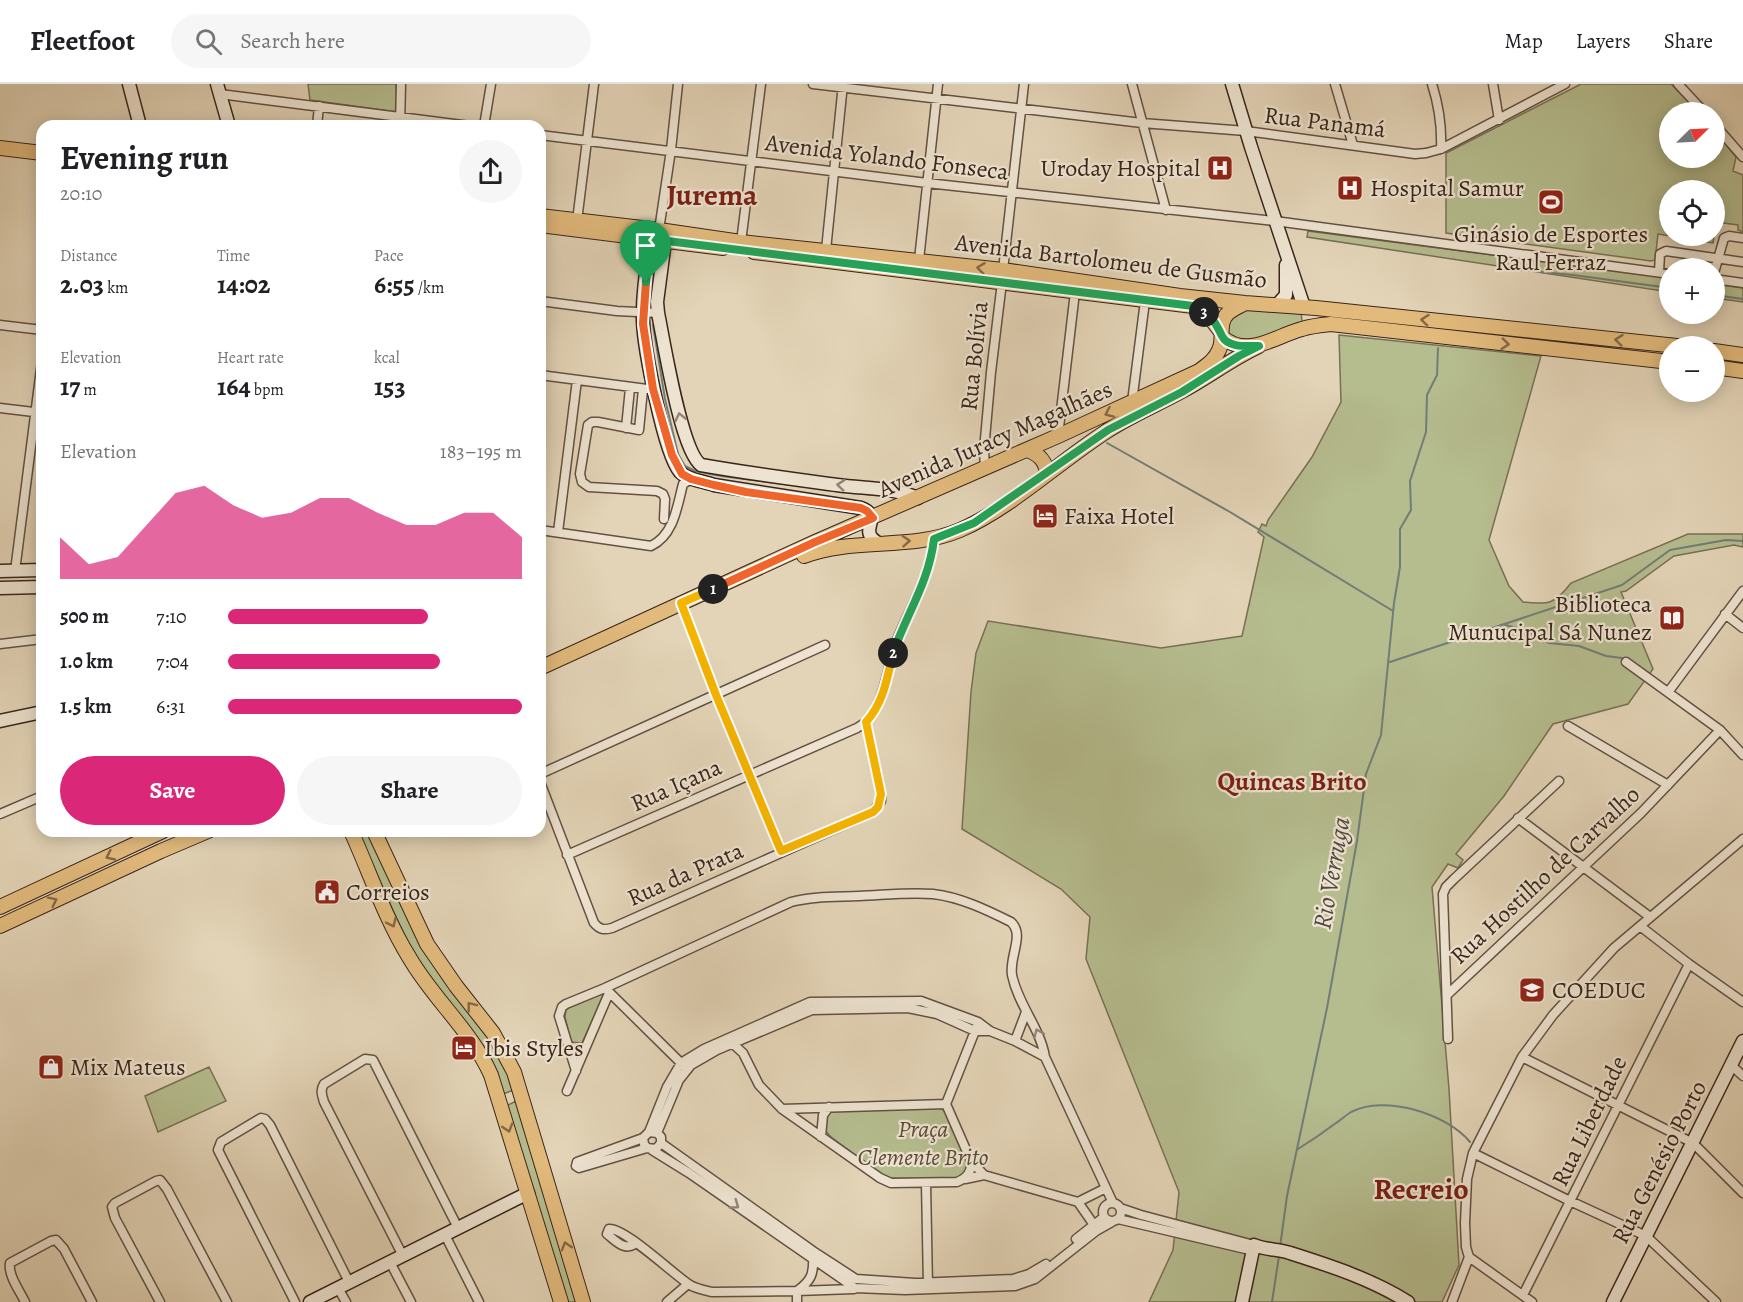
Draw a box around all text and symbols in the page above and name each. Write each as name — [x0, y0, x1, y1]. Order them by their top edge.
search box — [171, 14, 591, 68]
text: Fleetfoot — [30, 22, 135, 60]
icon: search — [192, 25, 225, 58]
text: Search here — [240, 26, 345, 56]
text: Map — [1504, 27, 1543, 55]
text: Layers — [1576, 27, 1631, 55]
text: Share — [1664, 27, 1713, 55]
street label: Rua Panamá — [1262, 99, 1388, 145]
north arrow — [1659, 102, 1725, 168]
map controls — [1659, 102, 1725, 402]
street label: Avenida Yolando Fonseca — [763, 126, 1011, 188]
text: Evening run — [60, 135, 229, 180]
button: share — [459, 140, 522, 203]
place label: Uroday Hospital — [1041, 152, 1200, 184]
hospital icon: Uroday Hospital — [1205, 153, 1235, 183]
place label: Hospital Samur — [1370, 172, 1524, 204]
hospital icon: Hospital Samur — [1335, 173, 1365, 203]
district label: Jurema — [666, 175, 758, 215]
text: 20:10 — [60, 180, 102, 207]
button: locate — [1659, 180, 1725, 246]
sports icon: Ginásio de Esportes Raul Ferraz — [1536, 187, 1566, 217]
place label: Ginásio de Esportes Raul Ferraz — [1454, 218, 1648, 278]
pin — [620, 220, 671, 282]
street label: Avenida Bartolomeu de Gusmão — [952, 226, 1269, 296]
icon: arrive — [629, 229, 662, 262]
text: Distance — [60, 245, 117, 267]
text: Time — [217, 245, 250, 267]
text: Pace — [374, 245, 404, 267]
button: + — [1659, 258, 1725, 324]
one-way arrow — [976, 262, 986, 274]
text: 2.03 — [60, 267, 104, 302]
text: 14:02 — [217, 267, 270, 302]
text: 6:55 — [374, 267, 415, 302]
text: km — [104, 277, 128, 299]
text: /km — [415, 277, 444, 299]
pin: 3 — [1189, 297, 1219, 327]
street label: Rua Bolívia — [952, 299, 996, 412]
text: 3 — [1201, 301, 1207, 323]
one-way arrow — [1420, 314, 1429, 327]
one-way arrow — [1614, 334, 1623, 347]
button: − — [1659, 336, 1725, 402]
one-way arrow — [1500, 337, 1509, 350]
text: Elevation — [60, 347, 121, 369]
text: Heart rate — [217, 347, 284, 369]
text: kcal — [374, 347, 400, 369]
text: 17 — [60, 369, 80, 404]
text: 164 — [217, 369, 251, 404]
text: 153 — [374, 369, 406, 404]
street label: Avenida Juracy Magalhães — [872, 373, 1117, 506]
text: m — [80, 379, 97, 401]
text: bpm — [251, 379, 284, 401]
one-way arrow — [1104, 406, 1115, 418]
one-way arrow — [675, 412, 688, 422]
text: Elevation — [60, 438, 137, 465]
text: 183–195 m — [440, 438, 522, 465]
one-way arrow — [836, 479, 845, 492]
place label: Faixa Hotel — [1064, 500, 1174, 532]
hotel icon: Faixa Hotel — [1030, 501, 1060, 531]
one-way arrow — [902, 535, 911, 548]
pin: 1 — [698, 574, 728, 604]
text: 1 — [710, 578, 716, 600]
place label: Biblioteca Munucipal Sá Nunez — [1448, 588, 1653, 648]
text: 500 m — [60, 603, 109, 630]
text: 7:10 — [156, 603, 187, 630]
library icon: Biblioteca Munucipal Sá Nunez — [1657, 603, 1687, 633]
pin: 2 — [878, 638, 908, 668]
text: 2 — [889, 642, 897, 664]
text: 1.0 km — [60, 648, 113, 675]
text: 7:04 — [156, 648, 189, 675]
text: 1.5 km — [60, 693, 112, 720]
text: 6:31 — [156, 693, 185, 720]
street label: Rua Içana — [625, 750, 727, 819]
button: Save — [60, 756, 285, 825]
button: Share — [297, 756, 522, 825]
district label: Quincas Brito — [1217, 764, 1367, 799]
street label: Rua Hostilho de Carvalho — [1443, 779, 1647, 971]
water label: Rio Verruga — [1304, 814, 1359, 932]
street label: Rua da Prata — [622, 834, 749, 914]
one-way arrow — [106, 848, 117, 860]
place label: Correios — [346, 876, 430, 908]
public building icon: Correios — [312, 877, 342, 907]
one-way arrow — [46, 897, 57, 909]
one-way arrow — [384, 916, 396, 927]
place label: COEDUC — [1552, 974, 1646, 1006]
school or university icon: COEDUC — [1517, 975, 1547, 1005]
one-way arrow — [468, 1002, 479, 1013]
one-way arrow — [1033, 1029, 1045, 1040]
place label: Ibis Styles — [484, 1032, 584, 1064]
hotel icon: Ibis Styles — [449, 1033, 479, 1063]
street label: Rua Liberdade — [1544, 1050, 1634, 1192]
place label: Mix Mateus — [70, 1051, 186, 1083]
shop icon: Mix Mateus — [36, 1052, 66, 1082]
street label: Rua Genésio Porto — [1604, 1075, 1714, 1249]
park label: Praça Clemente Brito — [858, 1113, 988, 1173]
one-way arrow — [501, 1122, 513, 1133]
district label: Recreio — [1373, 1169, 1469, 1209]
one-way arrow — [729, 1198, 740, 1209]
one-way arrow — [561, 1241, 573, 1252]

